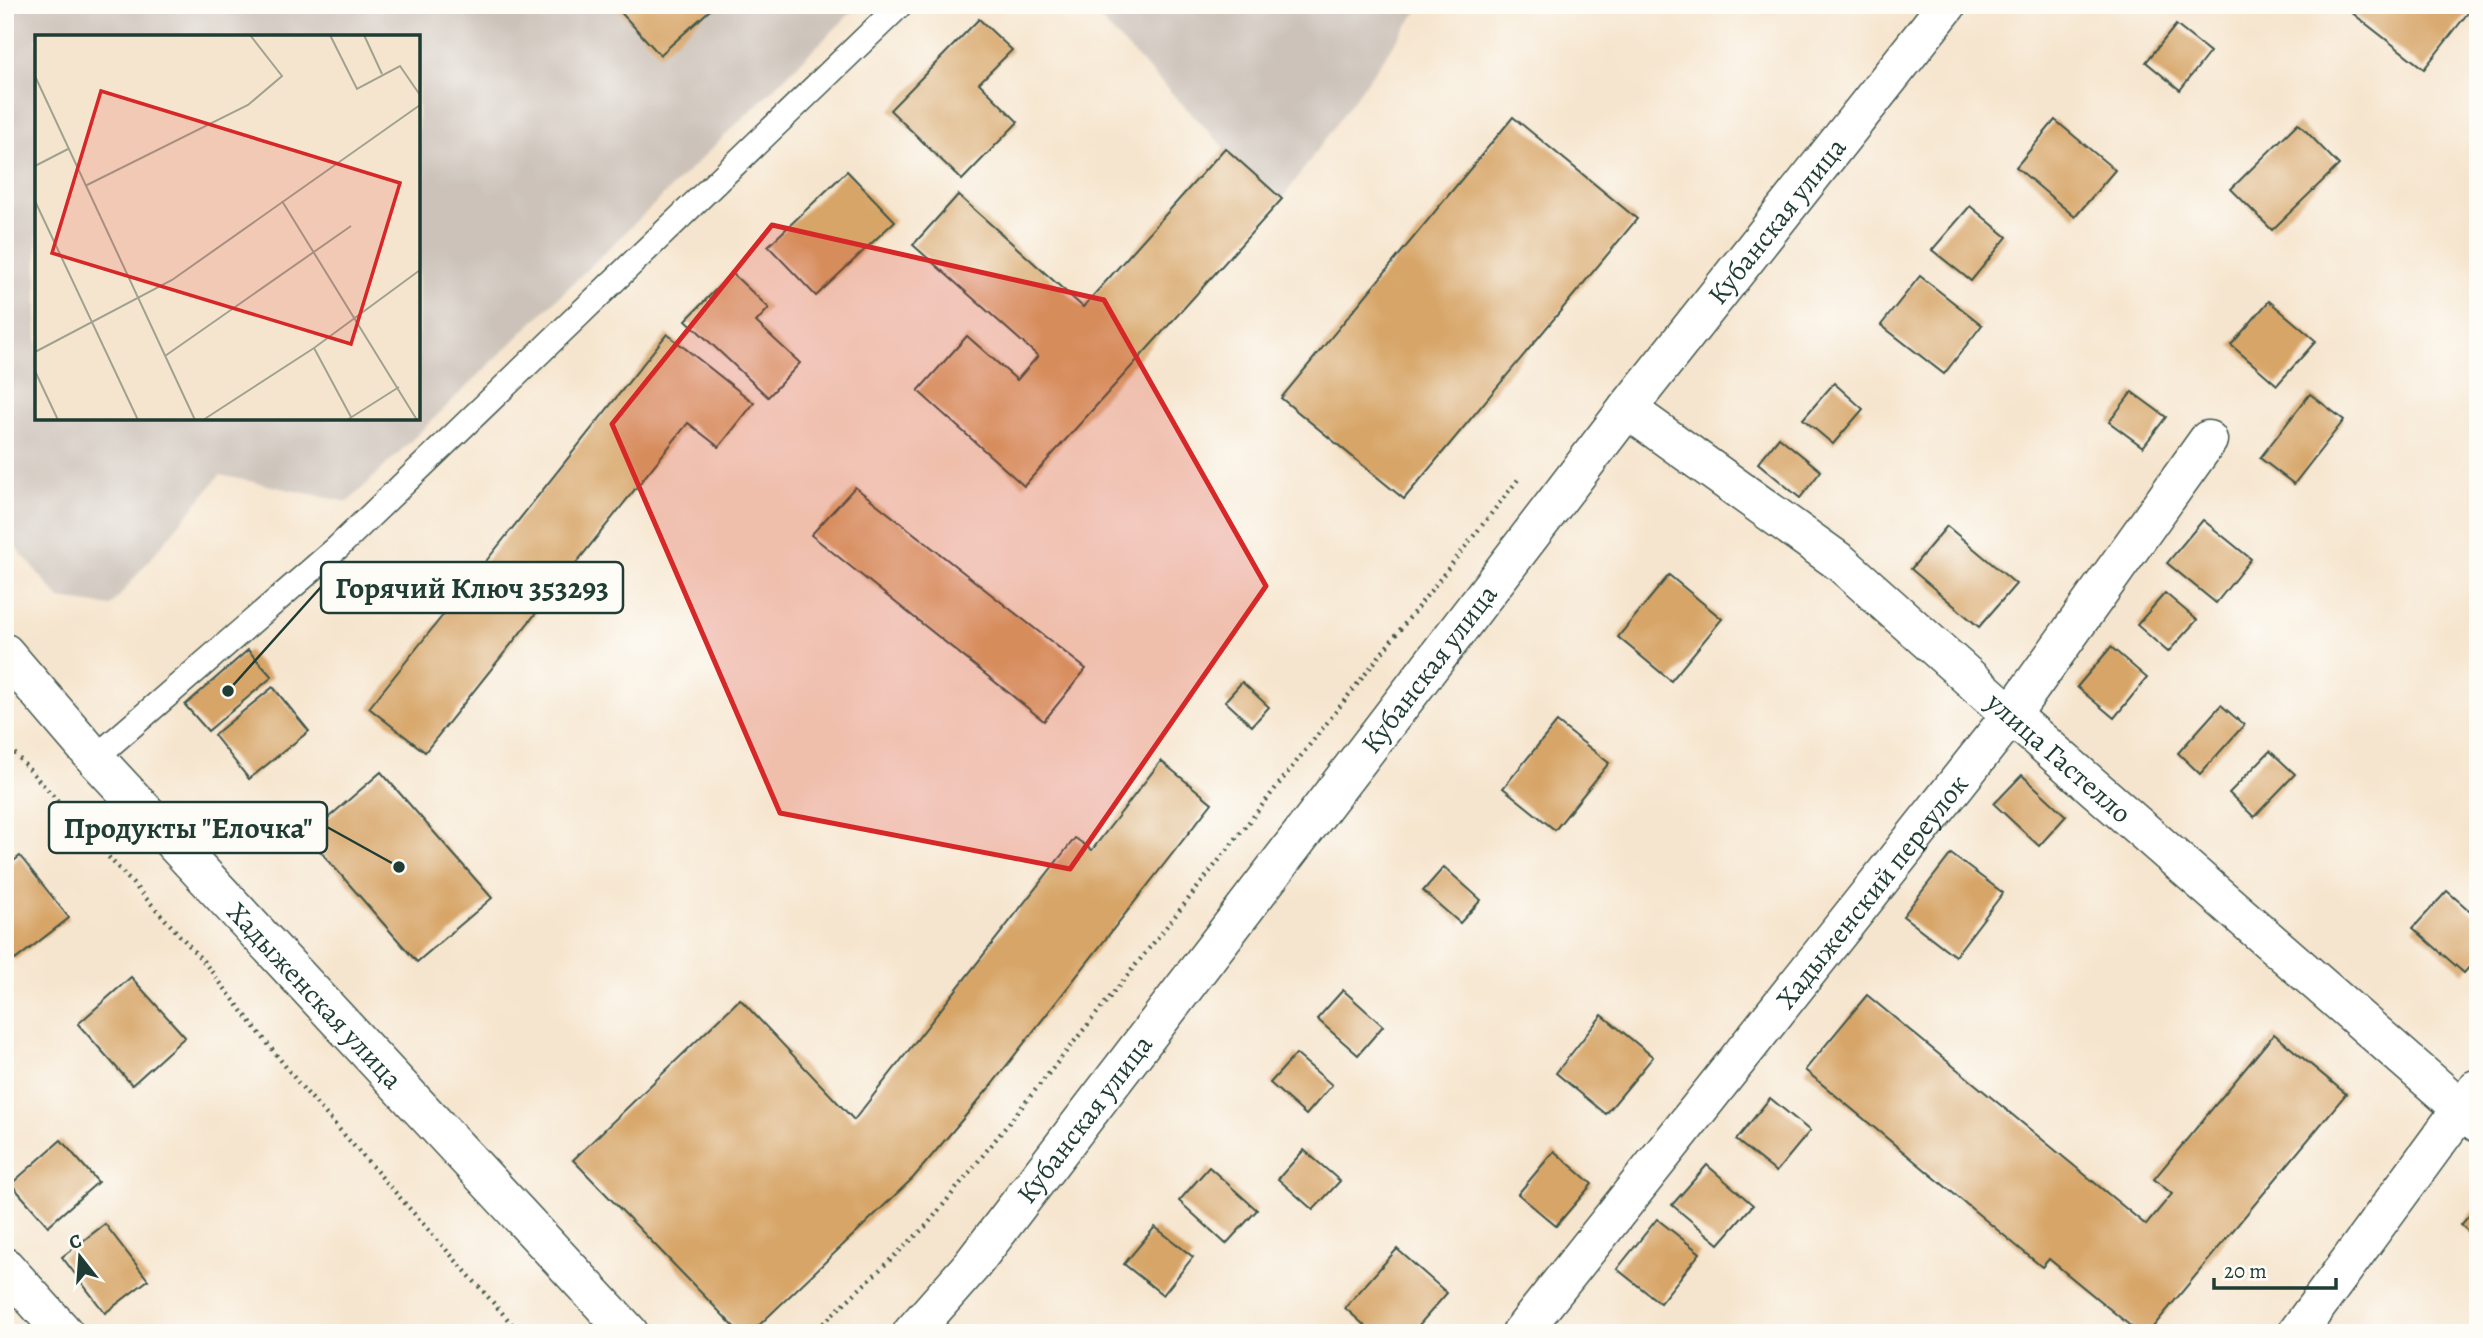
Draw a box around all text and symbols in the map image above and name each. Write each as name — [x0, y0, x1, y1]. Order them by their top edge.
inset map — [35, 35, 420, 420]
street label: Кубанская улица — [1699, 130, 1855, 313]
callout: Горячий Ключ 353293 — [321, 562, 623, 613]
text: Горячий Ключ 353293 — [335, 568, 609, 608]
street label: Кубанская улица — [1353, 577, 1506, 761]
street label: улица Гастелло — [1977, 683, 2140, 832]
street label: Хадыженский переулок — [1767, 766, 1977, 1017]
callout: Продукты "Елочка" — [49, 802, 327, 853]
text: Продукты "Елочка" — [63, 808, 313, 848]
street label: Хадыженская улица — [218, 894, 411, 1098]
street label: Кубанская улица — [1008, 1027, 1162, 1211]
north arrow — [46, 1222, 116, 1292]
text: С — [66, 1228, 85, 1256]
scale bar — [2214, 1247, 2336, 1291]
text: 20 m — [2224, 1257, 2267, 1285]

